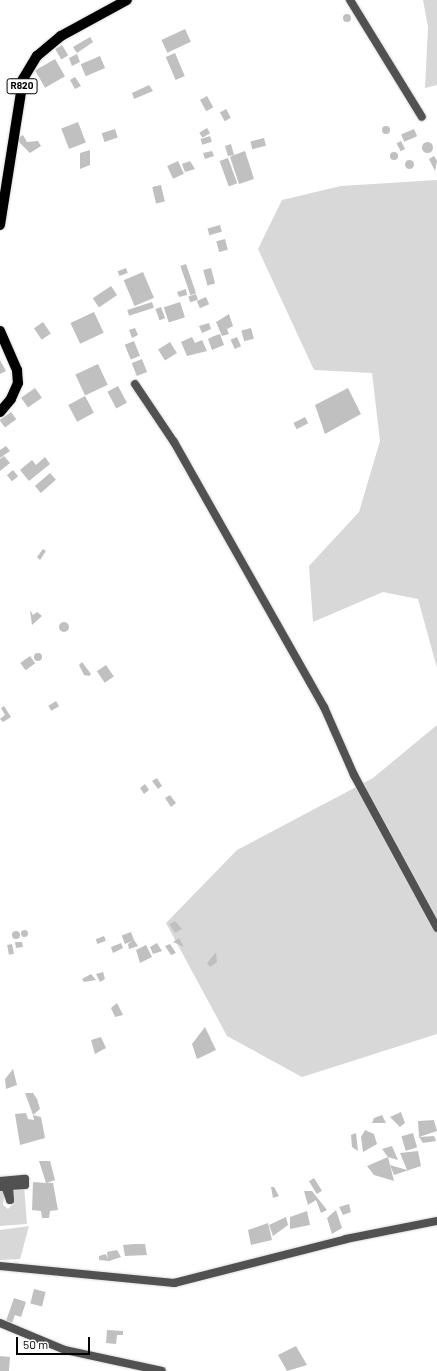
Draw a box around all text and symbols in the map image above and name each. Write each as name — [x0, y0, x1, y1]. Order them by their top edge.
road number: R820 — [6, 78, 38, 94]
scale bar — [18, 1329, 92, 1355]
text: 50 m — [23, 1337, 48, 1351]

